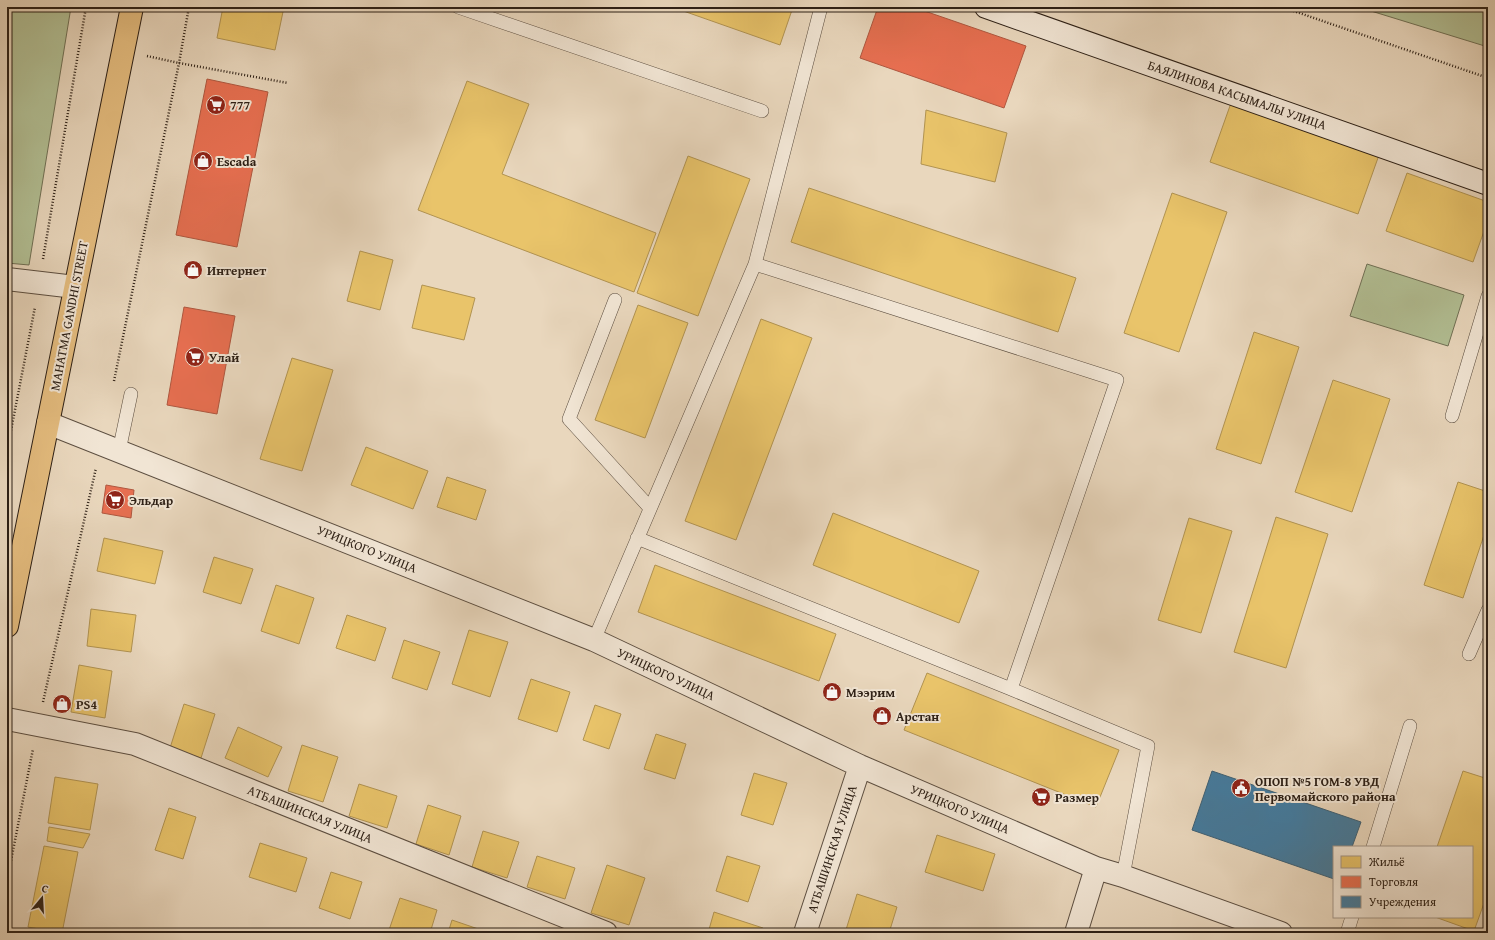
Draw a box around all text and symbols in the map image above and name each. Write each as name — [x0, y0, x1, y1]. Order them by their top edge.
street label: БАЯЛИНОВА КАСЫМАЛЫ УЛИЦА — [1145, 55, 1329, 135]
supermarket icon: 777 — [205, 94, 227, 116]
place label: 777 — [230, 96, 250, 115]
shop icon: Escada — [192, 150, 214, 172]
place label: Escada — [217, 152, 257, 171]
street label: MAHATMA GANDHI STREET — [45, 239, 93, 392]
shop icon: Интернет — [182, 259, 204, 281]
place label: Интернет — [207, 261, 266, 280]
supermarket icon: Улай — [184, 346, 206, 368]
place label: Улай — [209, 348, 240, 367]
supermarket icon: Эльдар — [104, 489, 126, 511]
place label: Эльдар — [129, 491, 174, 510]
street label: УРИЦКОГО УЛИЦА — [314, 520, 420, 578]
street label: УРИЦКОГО УЛИЦА — [614, 643, 718, 705]
shop icon: Мээрим — [821, 681, 843, 703]
place label: Мээрим — [846, 683, 895, 702]
shop icon: PS4 — [51, 693, 73, 715]
place label: PS4 — [76, 695, 97, 714]
shop icon: Арстан — [871, 705, 893, 727]
place label: Арстан — [896, 707, 939, 726]
place label: ОПОП №5 ГОМ-8 УВД Первомайского района — [1255, 772, 1396, 806]
public building icon: ОПОП №5 ГОМ-8 УВД Первомайского района — [1230, 777, 1252, 799]
street label: АТБАШИНСКАЯ УЛИЦА — [245, 780, 375, 848]
street label: УРИЦКОГО УЛИЦА — [907, 780, 1013, 839]
street label: АТБАШИНСКАЯ УЛИЦА — [802, 783, 862, 915]
supermarket icon: Размер — [1030, 786, 1052, 808]
place label: Размер — [1055, 788, 1100, 807]
legend — [1333, 846, 1473, 918]
text: Жильё — [1368, 853, 1405, 870]
text: Торговля — [1369, 873, 1418, 890]
north arrow — [22, 878, 62, 918]
text: С — [40, 880, 51, 897]
text: Учреждения — [1369, 893, 1436, 910]

